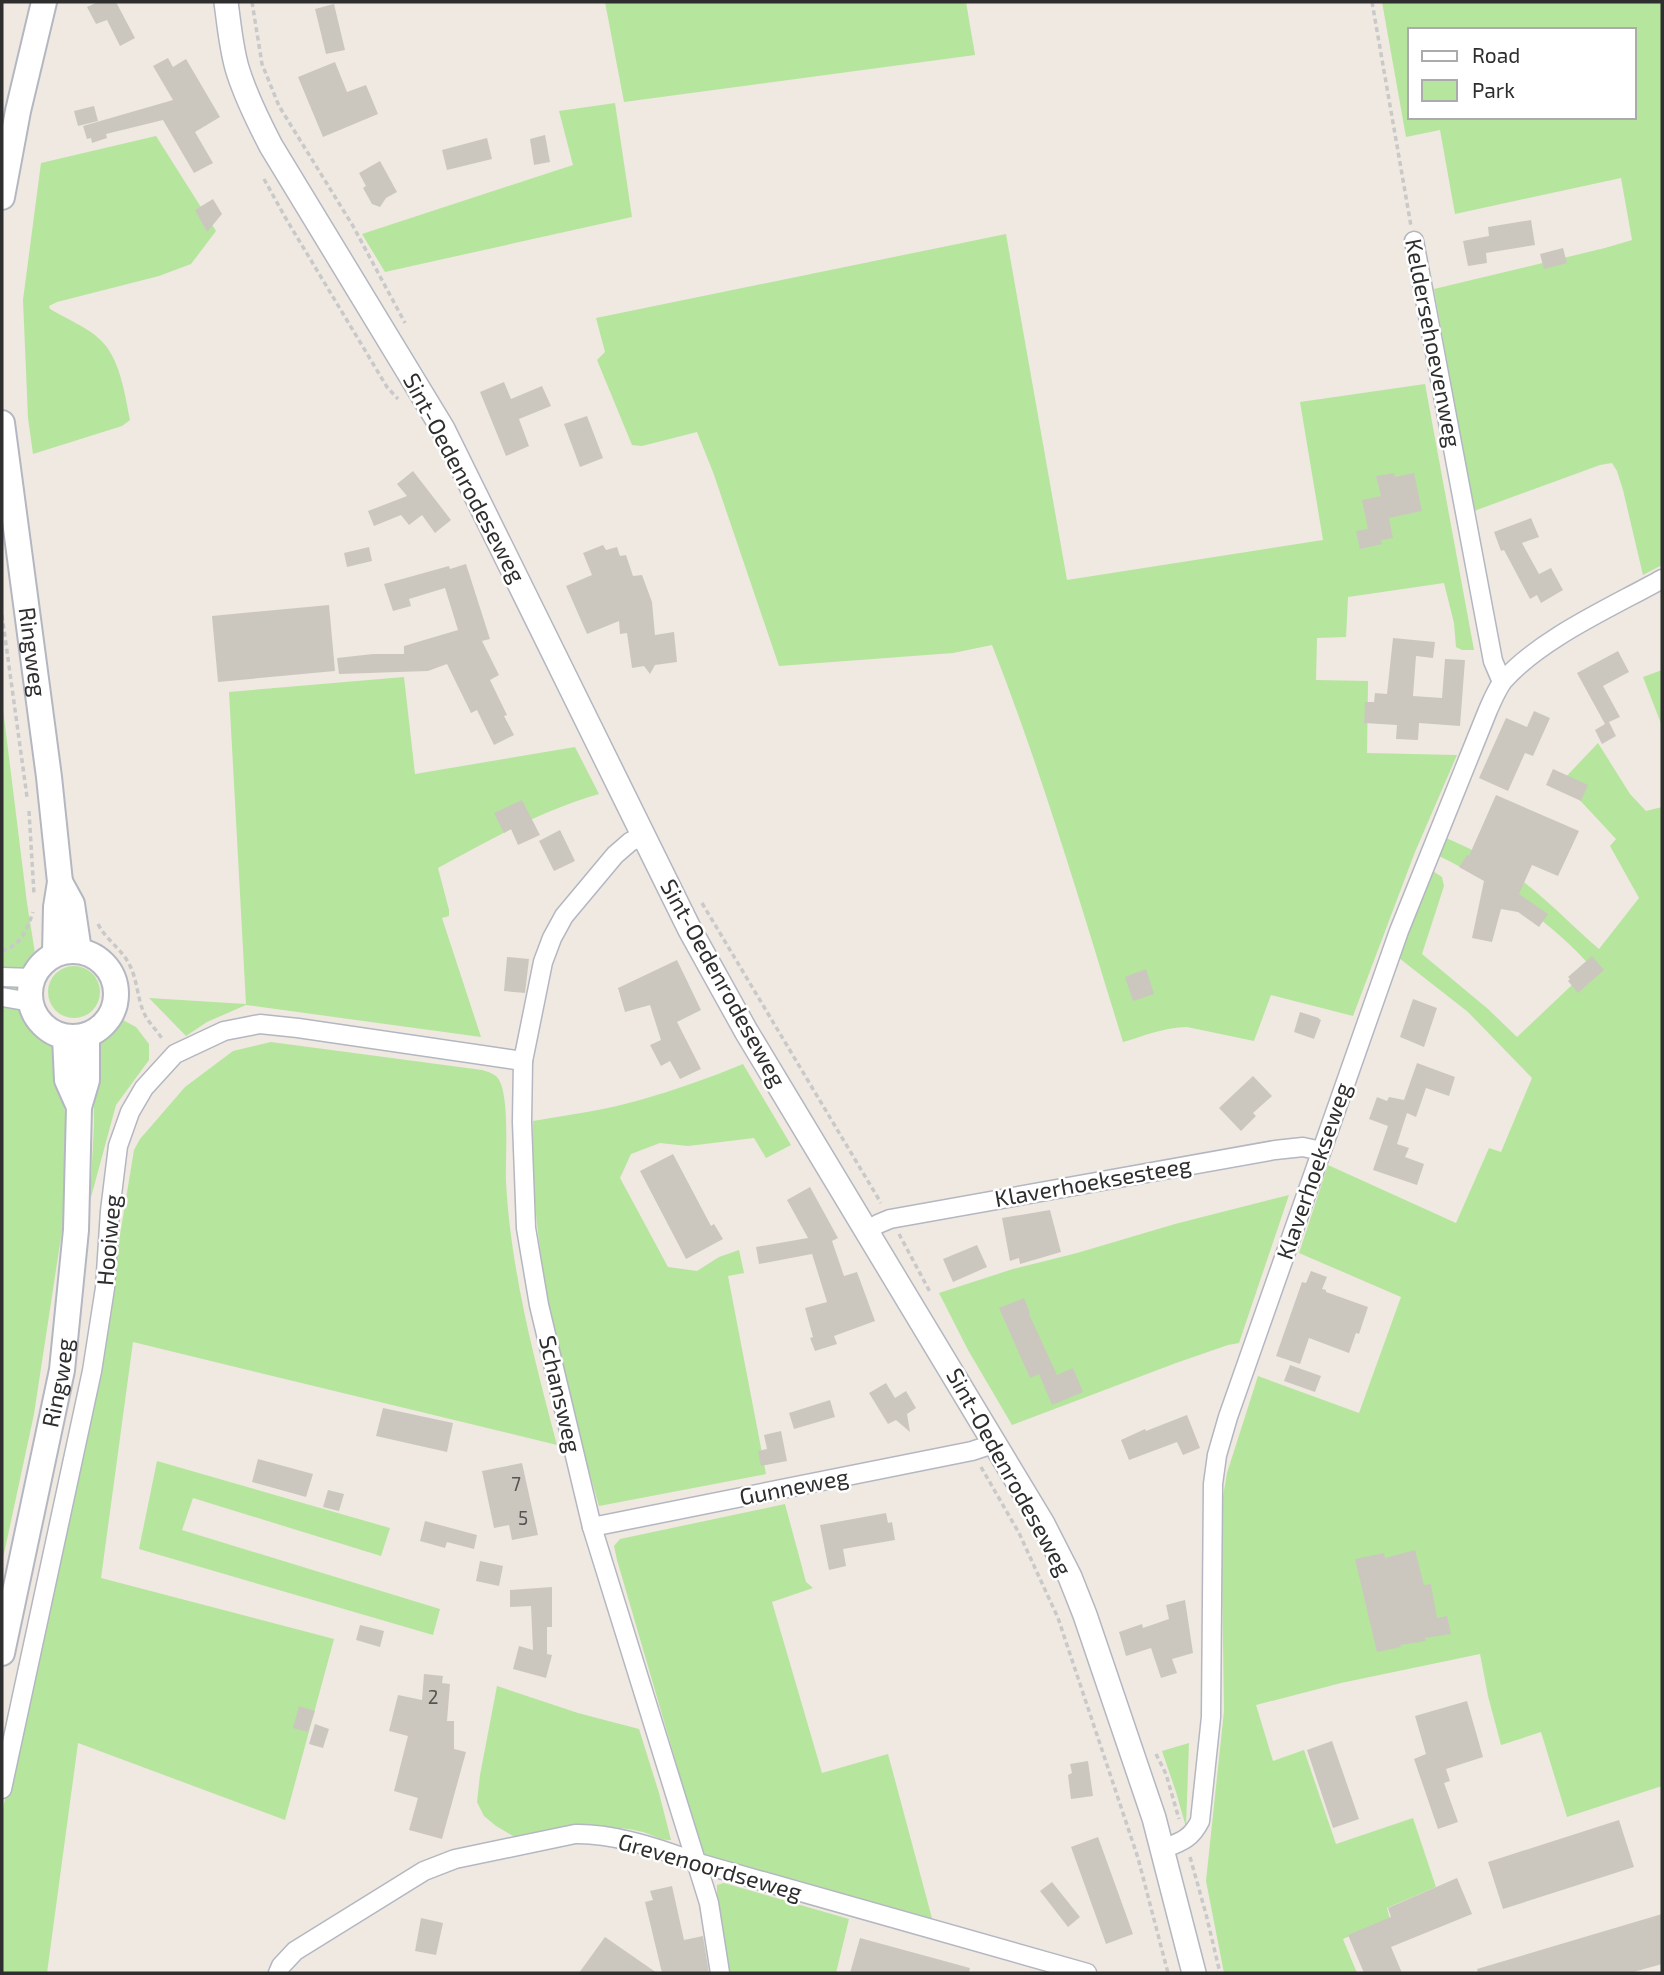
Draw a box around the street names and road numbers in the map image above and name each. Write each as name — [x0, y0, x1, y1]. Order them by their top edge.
street label: Keldersehoevenweg — [1400, 236, 1468, 450]
street label: Sint-Oedenrodeseweg — [398, 368, 532, 587]
street label: Ringweg — [14, 605, 53, 699]
street label: Sint-Oedenrodeseweg — [655, 874, 793, 1091]
street label: Klaverhoekseweg — [1270, 1078, 1357, 1263]
street label: Klaverhoeksesteeg — [992, 1150, 1193, 1212]
street label: Hooiweg — [90, 1193, 126, 1287]
street label: Schansweg — [534, 1333, 588, 1455]
street label: Ringweg — [35, 1337, 78, 1430]
street label: Sint-Oedenrodeseweg — [941, 1363, 1079, 1580]
street label: Gunneweg — [737, 1462, 851, 1510]
street label: Grevenoordseweg — [615, 1826, 806, 1906]

